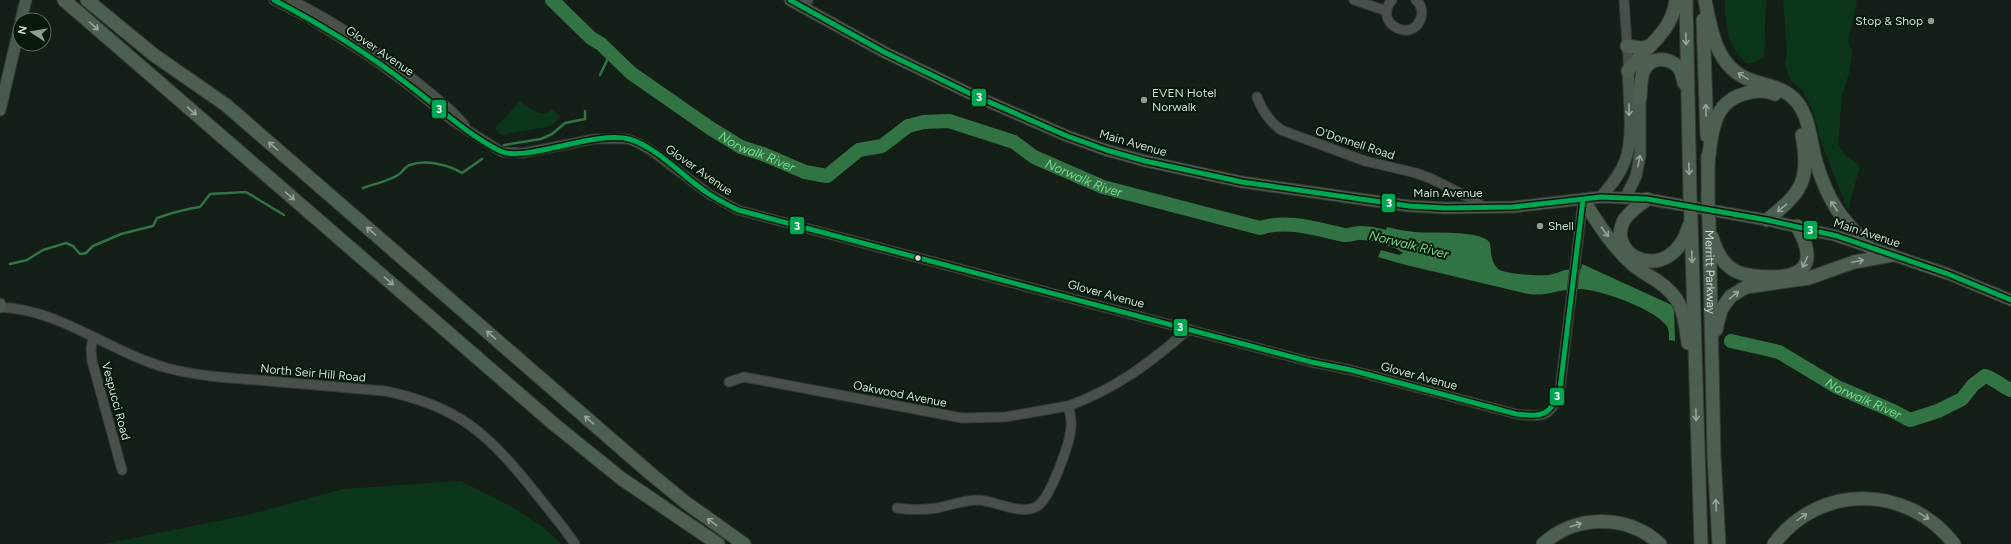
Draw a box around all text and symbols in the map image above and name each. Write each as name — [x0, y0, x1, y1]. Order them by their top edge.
north arrow — [12, 12, 52, 52]
place label: Stop & Shop — [1855, 14, 1923, 28]
marker: Stop & Shop — [1926, 16, 1936, 26]
one-way arrow — [89, 21, 99, 30]
street label: Glover Avenue — [343, 23, 417, 79]
text: N — [15, 25, 30, 36]
one-way arrow — [1682, 32, 1690, 45]
one-way arrow — [1737, 71, 1749, 79]
place label: EVEN Hotel Norwalk — [1152, 86, 1216, 114]
line badge: 3 — [971, 88, 987, 107]
text: 3 — [976, 91, 982, 104]
marker: EVEN Hotel Norwalk — [1139, 95, 1149, 105]
line badge: 3 — [431, 99, 447, 119]
text: 3 — [436, 103, 442, 116]
one-way arrow — [1625, 103, 1633, 116]
one-way arrow — [1703, 104, 1710, 117]
one-way arrow — [187, 106, 197, 115]
street label: O'Donnell Road — [1313, 124, 1397, 162]
street label: Main Avenue — [1098, 127, 1169, 159]
water label: Norwalk River — [716, 128, 798, 175]
one-way arrow — [268, 142, 278, 151]
street label: Glover Avenue — [663, 142, 736, 199]
one-way arrow — [1635, 155, 1643, 168]
water label: Norwalk River — [1043, 156, 1124, 200]
one-way arrow — [1685, 162, 1693, 175]
street label: Main Avenue — [1413, 186, 1483, 200]
one-way arrow — [285, 191, 296, 200]
line badge: 3 — [1381, 193, 1396, 213]
text: 3 — [1386, 197, 1392, 210]
one-way arrow — [1829, 200, 1837, 212]
one-way arrow — [1777, 204, 1788, 212]
line badge: 3 — [789, 216, 805, 235]
street label: Main Avenue — [1832, 216, 1903, 251]
place label: Shell — [1548, 219, 1574, 233]
text: 3 — [794, 220, 800, 233]
line badge: 3 — [1803, 220, 1818, 240]
marker: Shell — [1535, 221, 1545, 231]
text: 3 — [1807, 224, 1813, 237]
one-way arrow — [1601, 226, 1609, 237]
one-way arrow — [366, 227, 377, 236]
water label: Norwalk River — [1368, 227, 1451, 262]
street label: Merritt Parkway — [1702, 230, 1718, 315]
one-way arrow — [1689, 251, 1696, 264]
unlabelled marker — [913, 253, 923, 263]
one-way arrow — [1801, 256, 1808, 268]
one-way arrow — [1851, 257, 1864, 265]
one-way arrow — [383, 276, 393, 285]
street label: Glover Avenue — [1066, 277, 1146, 311]
one-way arrow — [1728, 290, 1739, 299]
line badge: 3 — [1173, 318, 1188, 337]
text: 3 — [1177, 321, 1183, 334]
one-way arrow — [485, 330, 496, 339]
street label: Glover Avenue — [1379, 359, 1459, 393]
street label: Vespucci Road — [99, 360, 133, 442]
street label: North Seir Hill Road — [260, 361, 366, 385]
water label: Norwalk River — [1823, 375, 1905, 422]
street label: Oakwood Avenue — [852, 378, 948, 410]
line badge: 3 — [1549, 387, 1565, 406]
text: 3 — [1554, 390, 1560, 403]
one-way arrow — [1693, 408, 1700, 421]
one-way arrow — [584, 415, 594, 425]
one-way arrow — [1712, 499, 1720, 512]
one-way arrow — [1796, 513, 1807, 521]
one-way arrow — [1918, 513, 1930, 521]
one-way arrow — [707, 517, 718, 526]
one-way arrow — [1570, 521, 1583, 528]

